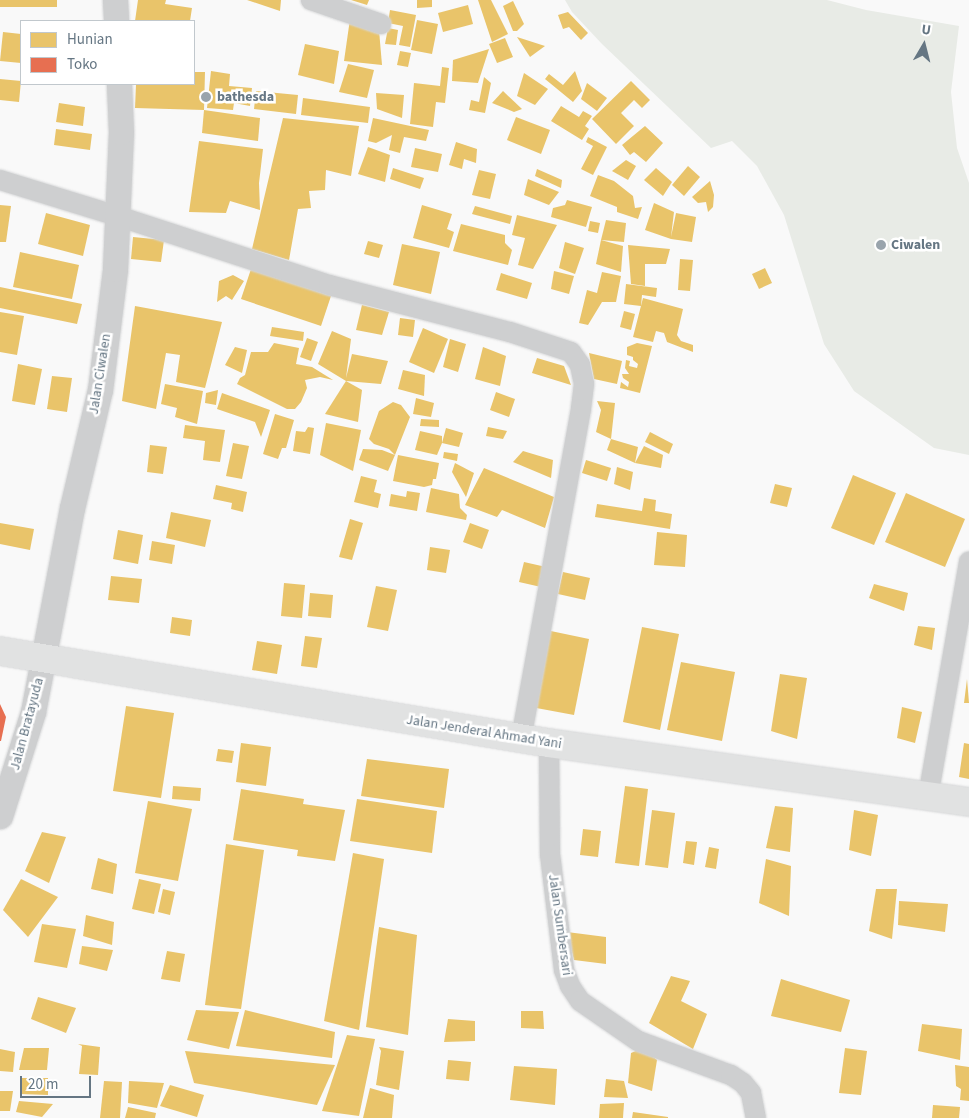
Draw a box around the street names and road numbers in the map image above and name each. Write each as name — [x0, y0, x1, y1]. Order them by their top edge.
street label: Jalan Ciwalen — [85, 332, 115, 416]
street label: Jalan Bratayuda — [7, 676, 47, 772]
street label: Jalan Jenderal Ahmad Yani — [405, 711, 563, 753]
street label: Jalan Sumbersari — [545, 873, 575, 977]

